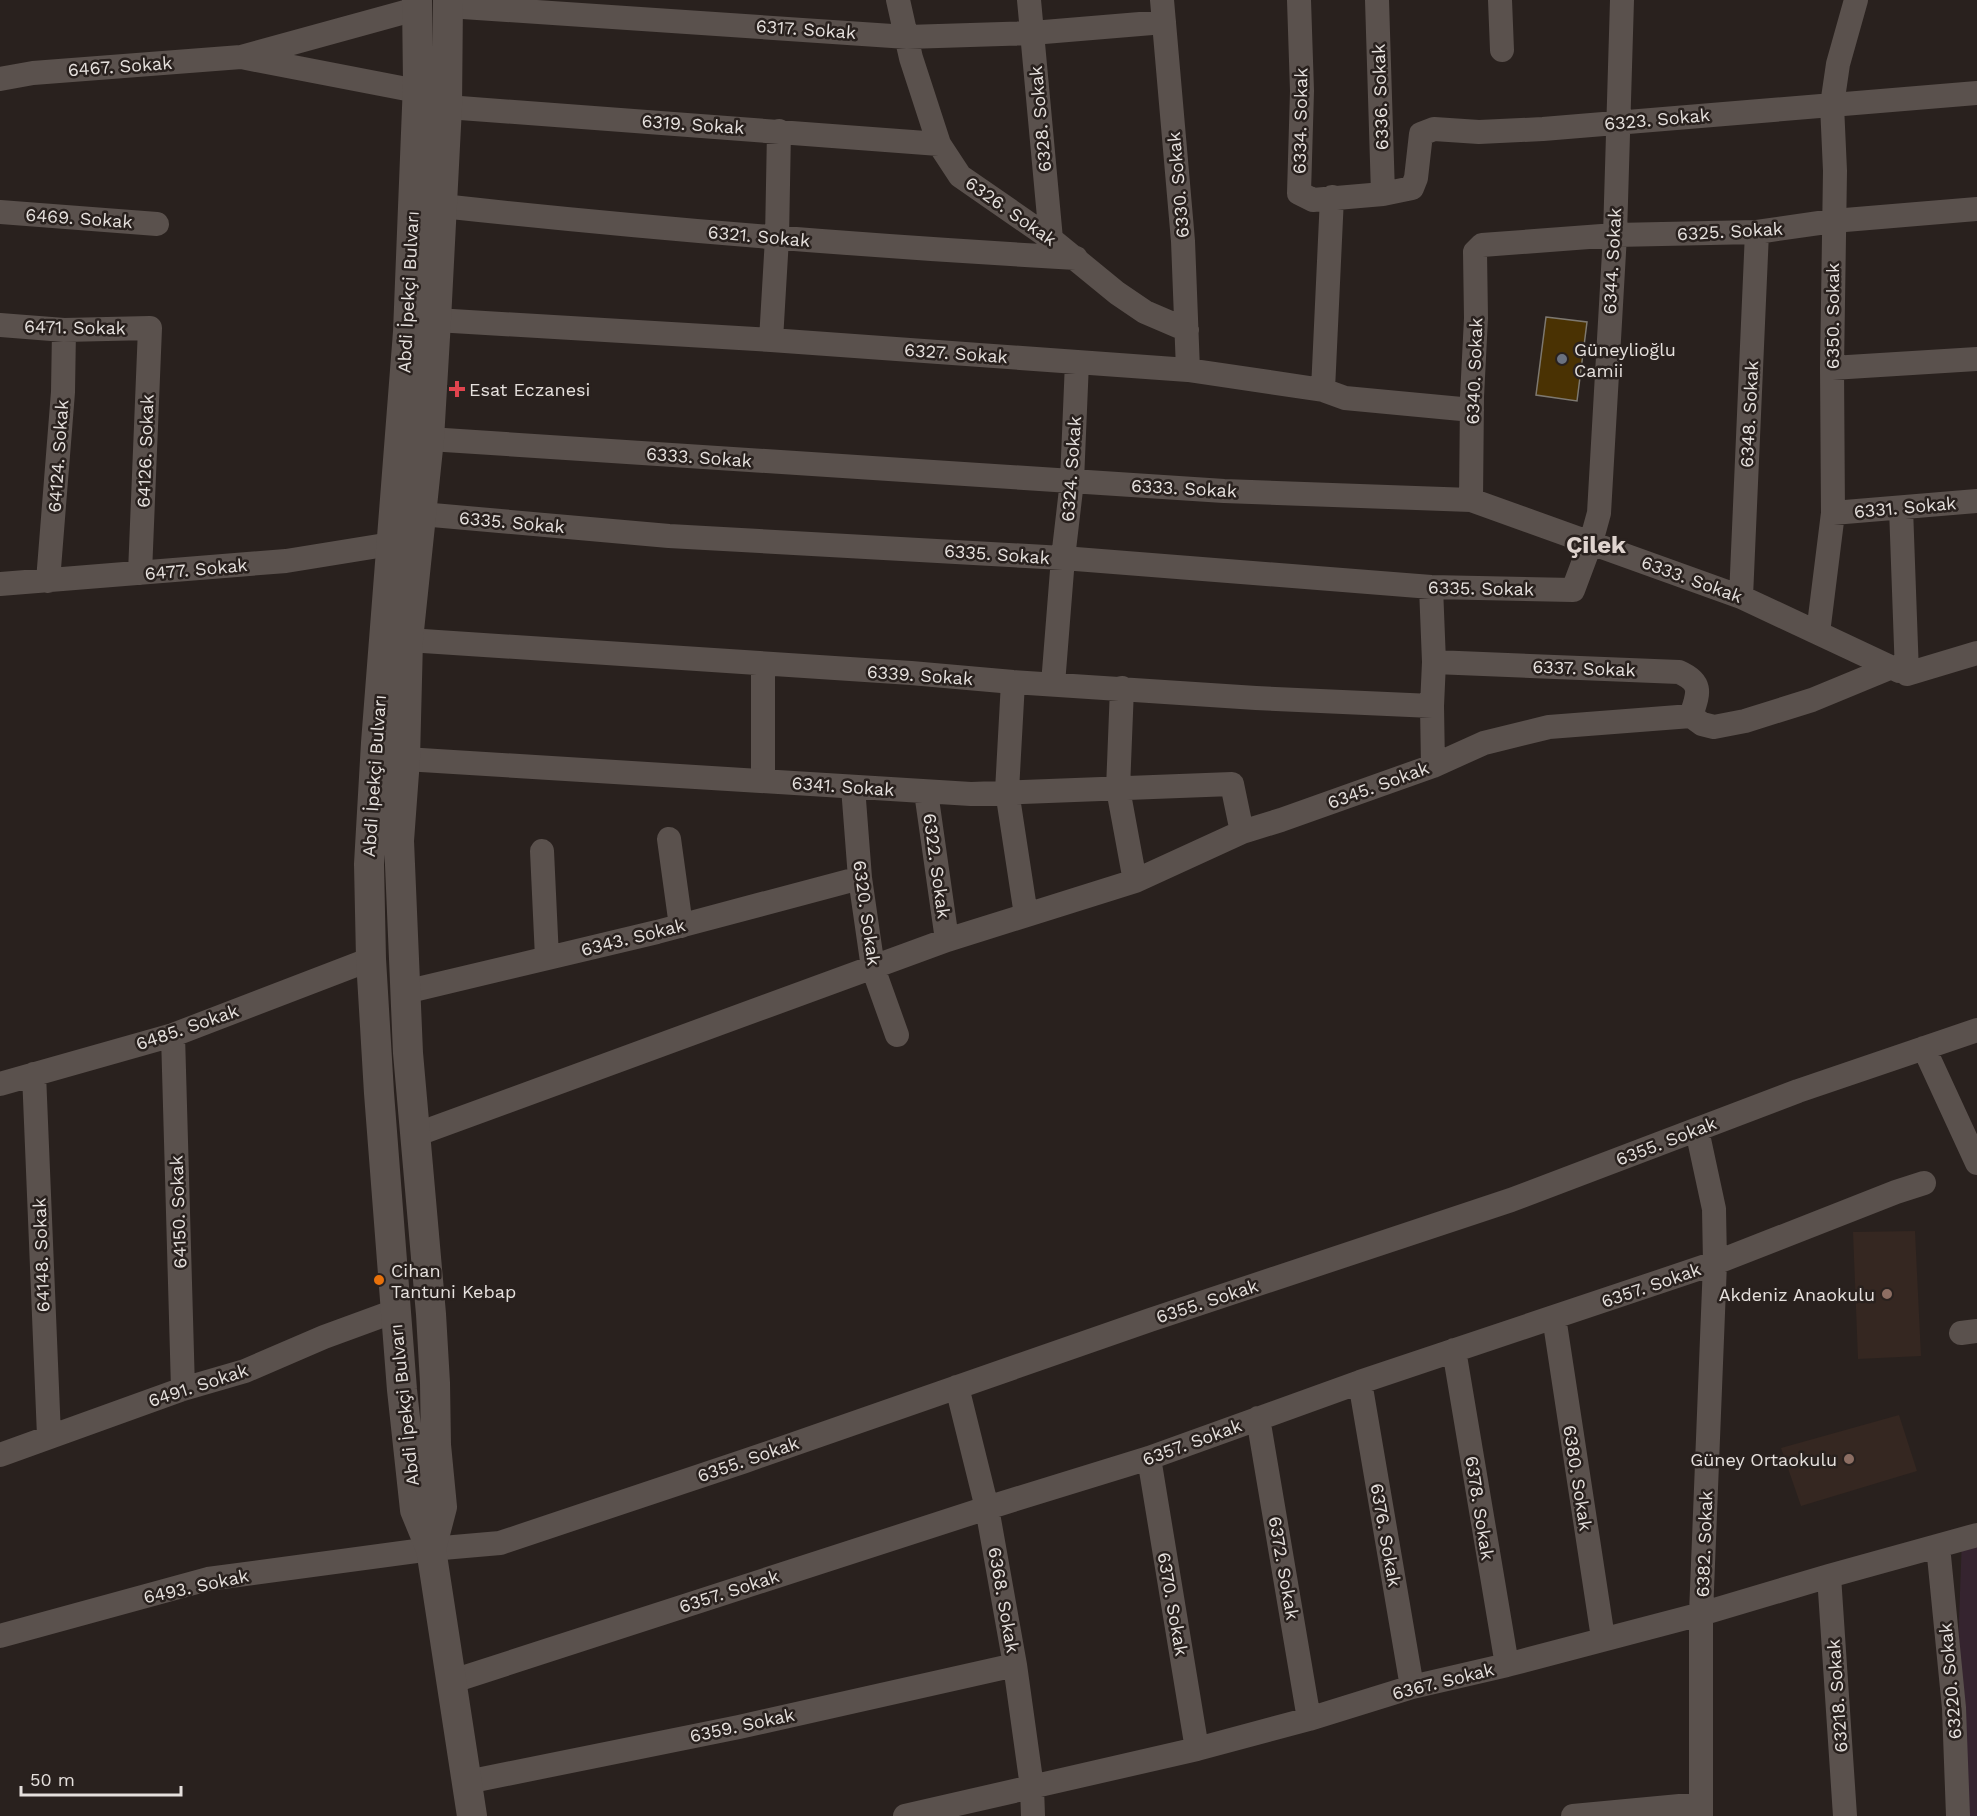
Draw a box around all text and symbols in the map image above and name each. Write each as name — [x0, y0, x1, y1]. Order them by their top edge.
street label: 6317. Sokak — [755, 15, 857, 43]
street label: 6336. Sokak — [1368, 43, 1392, 151]
street label: 6467. Sokak — [67, 52, 173, 80]
street label: 6328. Sokak — [1025, 65, 1055, 173]
street label: 6334. Sokak — [1289, 68, 1311, 174]
street label: 6323. Sokak — [1603, 104, 1711, 134]
street label: 6319. Sokak — [641, 110, 745, 138]
street label: 6330. Sokak — [1163, 131, 1193, 239]
street label: 6326. Sokak — [961, 172, 1061, 250]
street label: 6469. Sokak — [25, 204, 133, 232]
street label: 6344. Sokak — [1599, 207, 1625, 315]
street label: Abdi İpekçi Bulvarı — [393, 210, 423, 374]
street label: 6325. Sokak — [1676, 218, 1784, 244]
street label: 6321. Sokak — [707, 221, 811, 251]
street label: 6350. Sokak — [1822, 263, 1843, 369]
street label: 6471. Sokak — [24, 316, 126, 338]
street label: 6340. Sokak — [1462, 317, 1486, 425]
street label: 6327. Sokak — [904, 339, 1008, 367]
place label: Güneylioğlu Camii — [1574, 339, 1676, 381]
marker: Güneylioğlu Camii — [1555, 352, 1569, 366]
street label: 6348. Sokak — [1736, 360, 1762, 468]
place label: Esat Eczanesi — [469, 379, 590, 400]
marker: Esat Eczanesi — [450, 382, 464, 396]
street label: 64126. Sokak — [133, 394, 157, 508]
street label: 64124. Sokak — [44, 399, 72, 513]
street label: 6324. Sokak — [1057, 415, 1085, 523]
street label: 6333. Sokak — [645, 443, 753, 471]
street label: 6333. Sokak — [1130, 475, 1238, 501]
street label: 6331. Sokak — [1853, 492, 1957, 522]
street label: 6335. Sokak — [458, 507, 566, 537]
district label: Çilek — [1566, 531, 1626, 559]
street label: 6335. Sokak — [943, 540, 1051, 568]
street label: 6333. Sokak — [1639, 551, 1745, 607]
street label: 6477. Sokak — [144, 554, 248, 584]
street label: 6335. Sokak — [1428, 577, 1534, 599]
street label: 6337. Sokak — [1532, 656, 1636, 680]
street label: 6339. Sokak — [866, 661, 974, 689]
street label: Abdi İpekçi Bulvarı — [358, 694, 390, 858]
street label: 6345. Sokak — [1324, 757, 1432, 813]
street label: 6341. Sokak — [791, 772, 895, 800]
street label: 6322. Sokak — [919, 812, 955, 920]
street label: 6320. Sokak — [849, 859, 885, 967]
street label: 6343. Sokak — [579, 914, 687, 960]
street label: 6485. Sokak — [133, 1000, 241, 1054]
street label: 6355. Sokak — [1613, 1112, 1719, 1170]
street label: 64150. Sokak — [166, 1155, 190, 1269]
street label: 64148. Sokak — [29, 1197, 53, 1313]
street label: 6357. Sokak — [1598, 1258, 1704, 1312]
place label: Cihan Tantuni Kebap — [391, 1260, 516, 1302]
marker: Cihan Tantuni Kebap — [372, 1273, 386, 1287]
street label: 6355. Sokak — [1153, 1275, 1261, 1327]
place label: Akdeniz Anaokulu — [1719, 1284, 1875, 1305]
marker: Akdeniz Anaokulu — [1880, 1287, 1894, 1301]
street label: Abdi İpekçi Bulvarı — [385, 1323, 423, 1487]
street label: 6491. Sokak — [145, 1359, 251, 1411]
street label: 6357. Sokak — [1140, 1414, 1244, 1470]
street label: 6380. Sokak — [1559, 1424, 1597, 1532]
street label: 6355. Sokak — [694, 1432, 802, 1486]
place label: Güney Ortaokulu — [1690, 1449, 1837, 1470]
marker: Güney Ortaokulu — [1842, 1452, 1856, 1466]
street label: 6378. Sokak — [1461, 1454, 1499, 1562]
street label: 6376. Sokak — [1367, 1481, 1405, 1589]
street label: 6382. Sokak — [1692, 1490, 1716, 1598]
street label: 6372. Sokak — [1265, 1514, 1303, 1622]
street label: 6368. Sokak — [984, 1545, 1024, 1655]
street label: 6370. Sokak — [1154, 1551, 1192, 1657]
street label: 6493. Sokak — [142, 1565, 250, 1607]
street label: 6357. Sokak — [676, 1565, 782, 1617]
street label: 63220. Sokak — [1934, 1622, 1966, 1740]
street label: 63218. Sokak — [1823, 1639, 1851, 1753]
street label: 6367. Sokak — [1390, 1658, 1496, 1704]
street label: 6359. Sokak — [688, 1704, 796, 1746]
scale bar — [21, 1759, 182, 1797]
text: 50 m — [30, 1769, 75, 1790]

